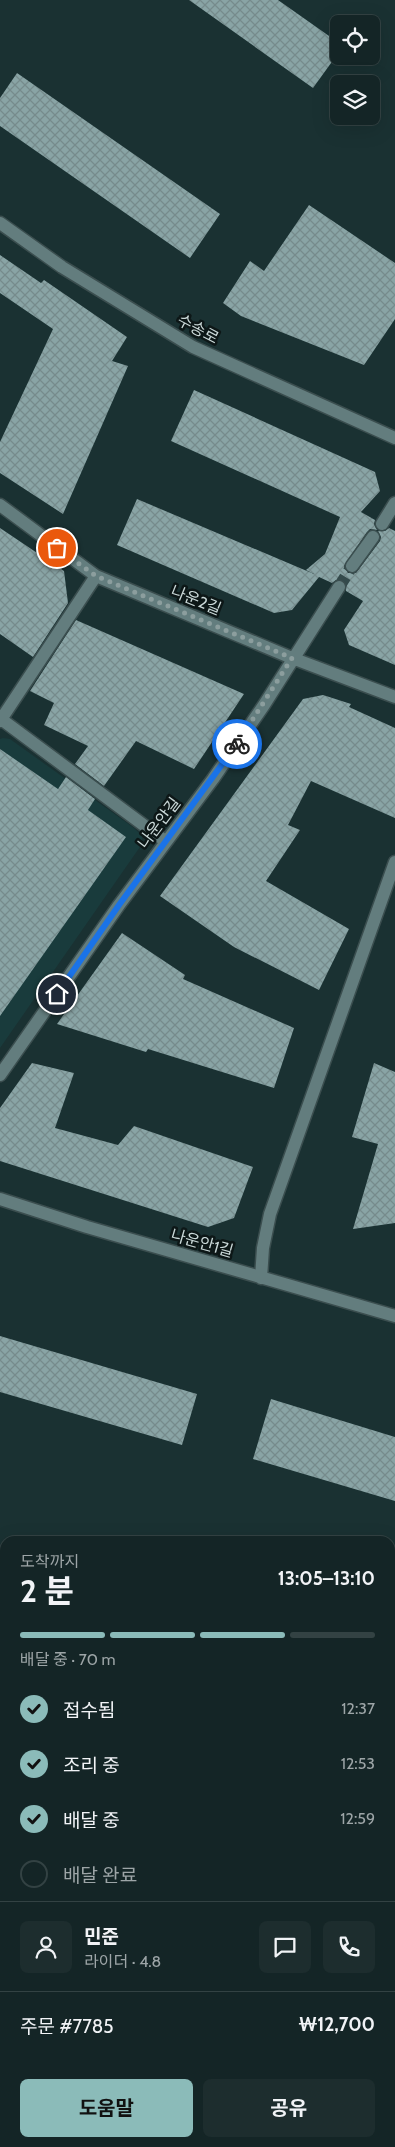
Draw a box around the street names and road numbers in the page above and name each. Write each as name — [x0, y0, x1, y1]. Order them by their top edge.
street label: 수송로 — [174, 310, 222, 348]
street label: 나운2길 — [168, 581, 224, 619]
street label: 나운안길 — [134, 794, 184, 852]
street label: 나운안1길 — [169, 1225, 235, 1261]

